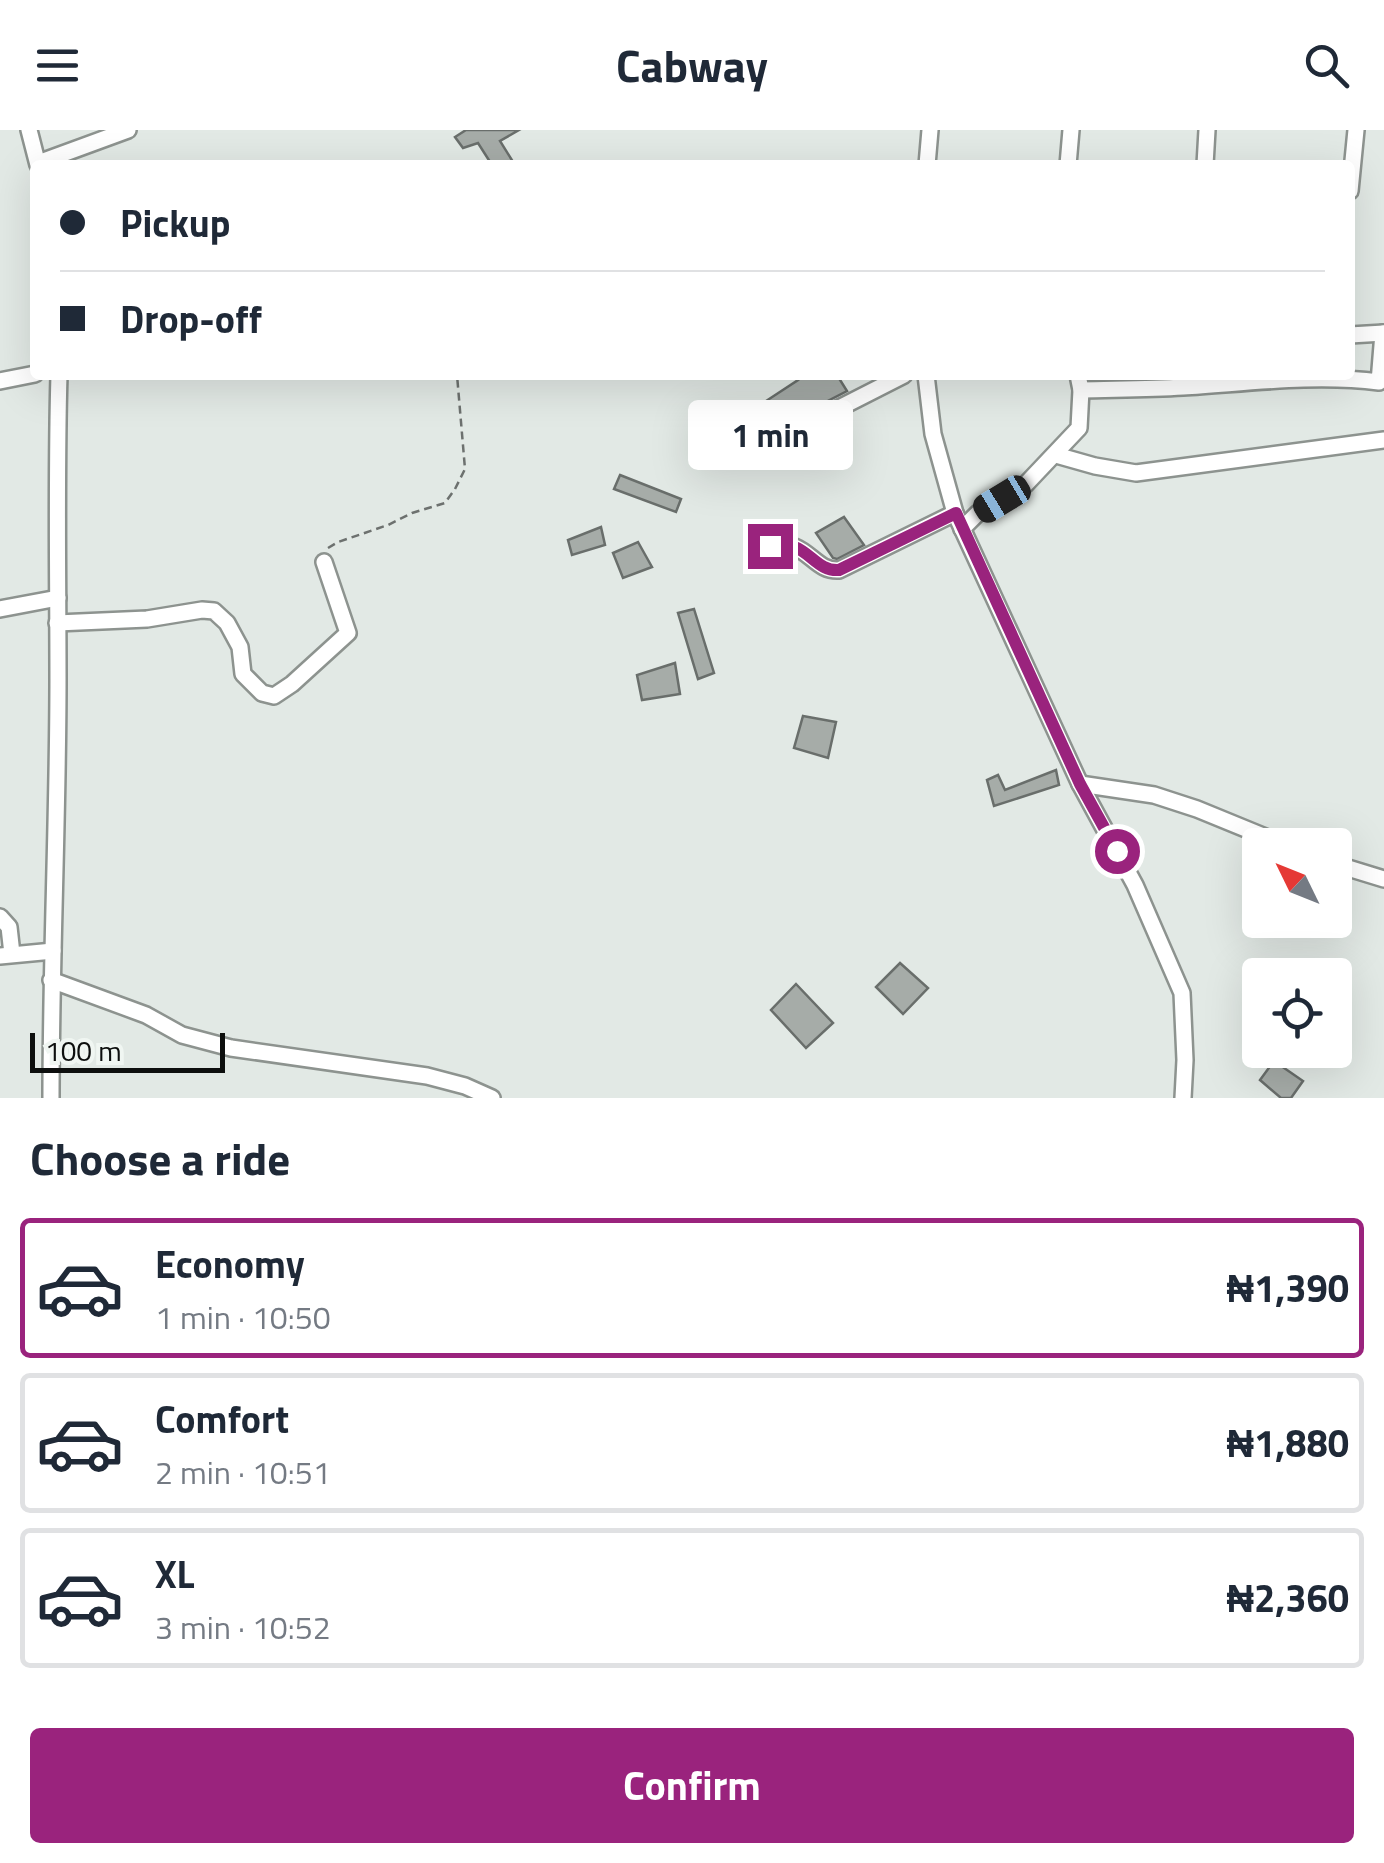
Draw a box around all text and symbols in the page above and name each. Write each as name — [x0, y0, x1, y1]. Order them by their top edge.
text: Cabway — [616, 31, 768, 99]
icon: menu — [30, 38, 85, 93]
icon: search — [1299, 38, 1354, 93]
text: Pickup — [120, 194, 230, 252]
text: Drop-off — [120, 290, 262, 348]
callout: 1 min — [688, 401, 852, 471]
text: 1 min — [732, 411, 809, 459]
car — [969, 471, 1035, 527]
route end — [748, 524, 793, 569]
north arrow — [1242, 828, 1352, 938]
map controls — [1242, 828, 1352, 1068]
route start — [1095, 829, 1140, 874]
button: locate — [1242, 958, 1352, 1068]
scale bar — [30, 1028, 225, 1073]
text: 100 m — [45, 1029, 122, 1072]
text: Choose a ride — [30, 1124, 290, 1192]
text: Economy — [155, 1235, 305, 1293]
icon: car — [35, 1243, 125, 1333]
text: ₦1,390 — [1226, 1259, 1349, 1317]
text: 1 min · 10:50 — [155, 1293, 331, 1341]
text: Comfort — [155, 1390, 289, 1448]
icon: car — [35, 1398, 125, 1488]
text: ₦1,880 — [1226, 1414, 1349, 1472]
text: 2 min · 10:51 — [155, 1448, 331, 1496]
text: XL — [155, 1545, 195, 1603]
icon: car — [35, 1553, 125, 1643]
text: ₦2,360 — [1226, 1569, 1349, 1627]
text: 3 min · 10:52 — [155, 1603, 331, 1651]
button: Confirm — [30, 1728, 1354, 1843]

